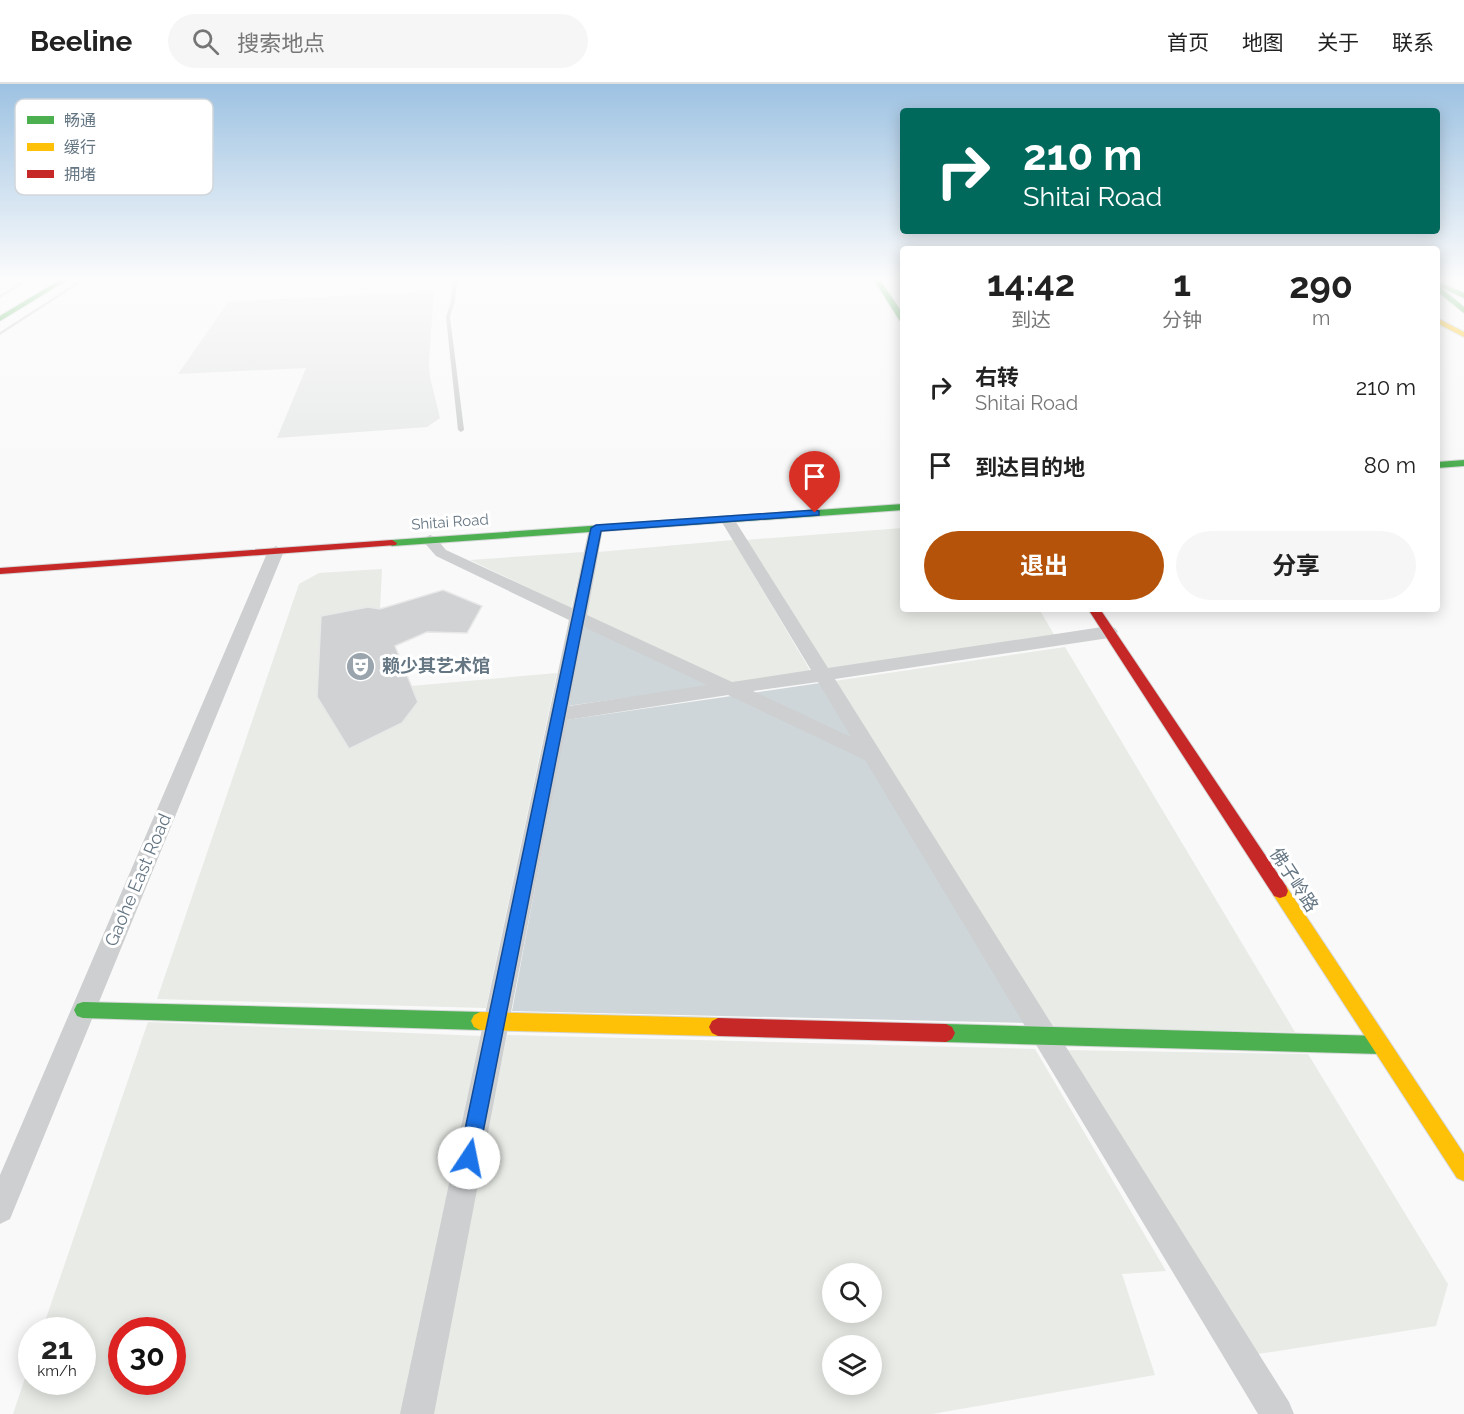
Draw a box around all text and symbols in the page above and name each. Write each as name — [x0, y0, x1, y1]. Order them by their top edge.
search box — [168, 14, 588, 68]
text: Beeline — [30, 25, 132, 58]
icon: search — [189, 25, 222, 58]
text: 搜索地点 — [237, 30, 325, 56]
text: 首页 — [1167, 30, 1209, 55]
text: 地图 — [1242, 30, 1284, 55]
text: 关于 — [1317, 30, 1359, 55]
text: 联系 — [1392, 30, 1434, 55]
legend — [15, 99, 213, 195]
text: 畅通 — [64, 111, 96, 130]
text: 210 m — [1023, 131, 1142, 180]
icon: right — [924, 132, 1002, 210]
text: 缓行 — [64, 138, 96, 157]
text: 拥堵 — [64, 165, 96, 184]
text: Shitai Road — [1023, 181, 1162, 212]
text: 14:42 — [987, 262, 1075, 304]
text: 1 — [1173, 262, 1191, 304]
text: 290 — [1289, 264, 1353, 306]
text: m — [1312, 306, 1330, 330]
text: 到达 — [1011, 308, 1051, 332]
text: 分钟 — [1162, 308, 1202, 332]
text: 右转 — [975, 364, 1019, 390]
icon: right — [924, 371, 957, 404]
text: 210 m — [1356, 374, 1416, 400]
text: Shitai Road — [975, 391, 1078, 415]
icon: arrive — [924, 449, 957, 482]
pin — [789, 451, 840, 513]
text: 80 m — [1364, 452, 1416, 478]
text: 到达目的地 — [975, 454, 1085, 480]
icon: arrive — [798, 460, 831, 493]
street label: Shitai Road — [411, 510, 489, 534]
button: 退出 — [924, 531, 1164, 600]
button: 分享 — [1176, 531, 1416, 600]
theatre icon: 赖少其艺术馆 — [345, 650, 377, 682]
place label: 赖少其艺术馆 — [382, 655, 490, 676]
street label: Gaohe East Road — [100, 810, 175, 949]
street label: 佛子岭路 — [1266, 844, 1323, 916]
position arrow — [437, 1126, 501, 1190]
map controls — [822, 1263, 882, 1395]
button: search — [822, 1263, 882, 1323]
speed limit sign: 30 — [108, 1317, 186, 1395]
text: 21 — [41, 1331, 73, 1366]
button: layers — [822, 1335, 882, 1395]
text: km/h — [37, 1362, 77, 1380]

